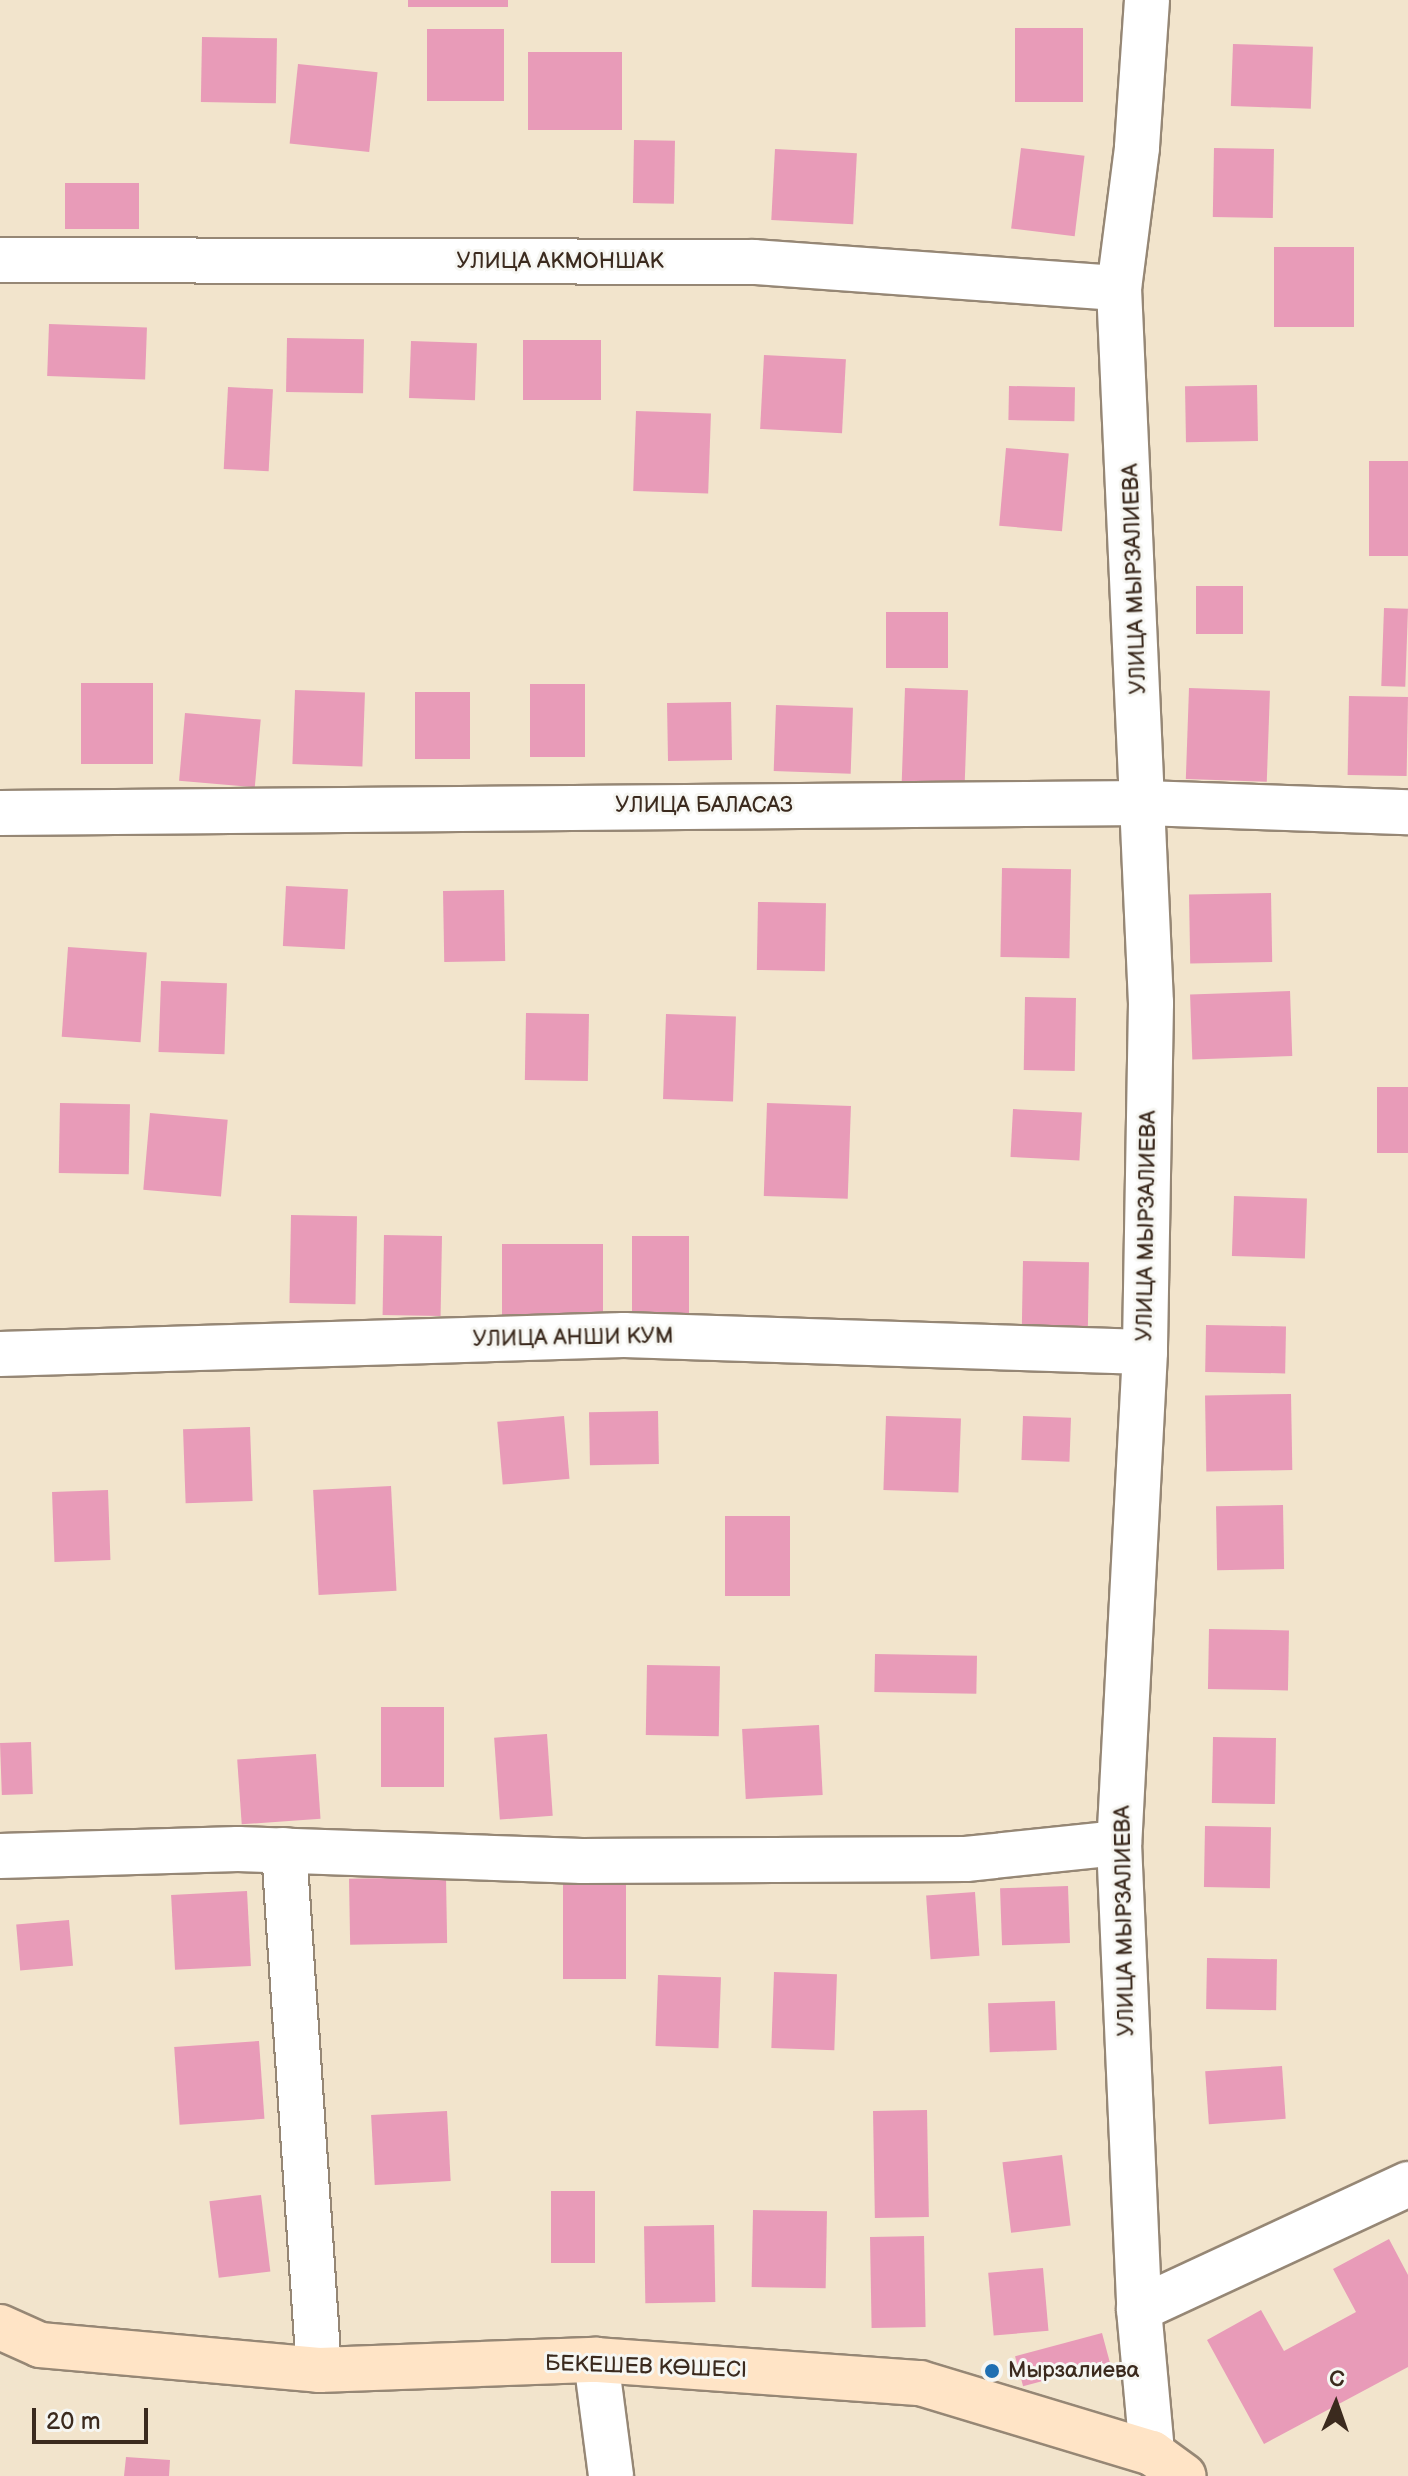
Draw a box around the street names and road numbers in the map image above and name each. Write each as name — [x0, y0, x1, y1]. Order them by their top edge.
street label: УЛИЦА АКМОНШАК — [456, 249, 664, 275]
street label: УЛИЦА МЫРЗАЛИЕВА — [1118, 463, 1152, 695]
street label: УЛИЦА БАЛАСАЗ — [615, 793, 793, 819]
street label: УЛИЦА МЫРЗАЛИЕВА — [1132, 1110, 1162, 1342]
street label: УЛИЦА АНШИ КУМ — [472, 1323, 674, 1353]
street label: УЛИЦА МЫРЗАЛИЕВА — [1110, 1805, 1140, 2037]
street label: БЕКЕШЕВ КӨШЕСІ — [545, 2350, 747, 2384]

